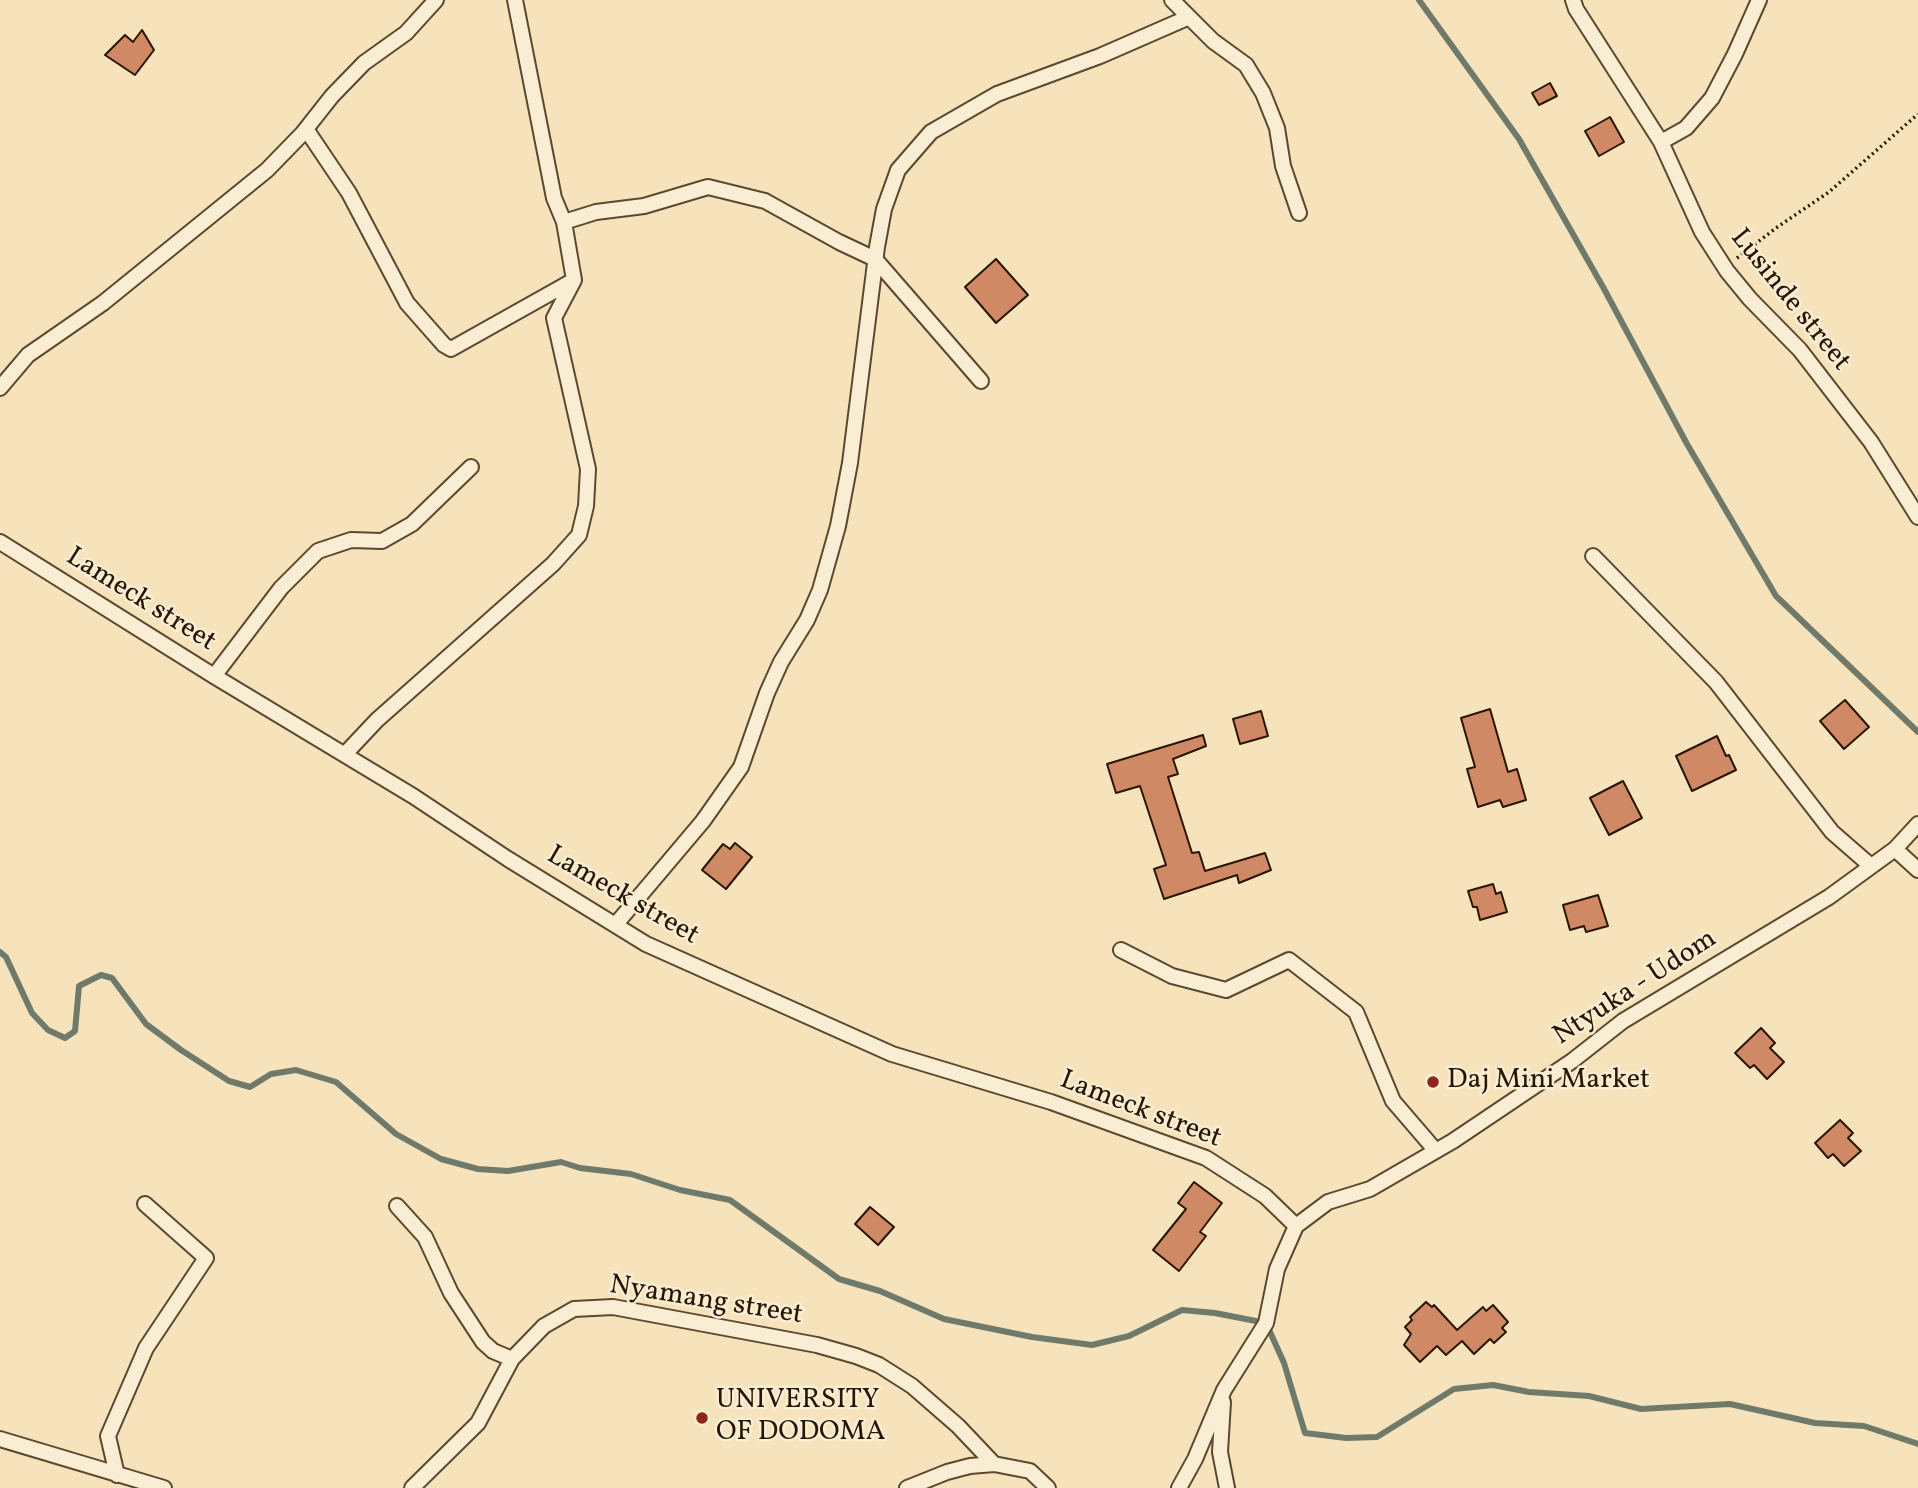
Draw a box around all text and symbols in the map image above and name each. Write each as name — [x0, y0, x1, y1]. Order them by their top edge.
street label: Lusinde street — [1721, 223, 1857, 379]
street label: Lameck street — [59, 542, 221, 660]
street label: Lameck street — [540, 840, 704, 954]
street label: Ntyuka - Udom — [1548, 924, 1724, 1054]
street label: Lameck street — [1055, 1065, 1225, 1157]
place label: Daj Mini Market — [1447, 1065, 1650, 1099]
marker: Daj Mini Market — [1425, 1074, 1441, 1090]
street label: Nyamang street — [607, 1270, 805, 1334]
place label: UNIVERSITY OF DODOMA — [716, 1385, 885, 1451]
marker: UNIVERSITY OF DODOMA — [694, 1410, 710, 1426]

